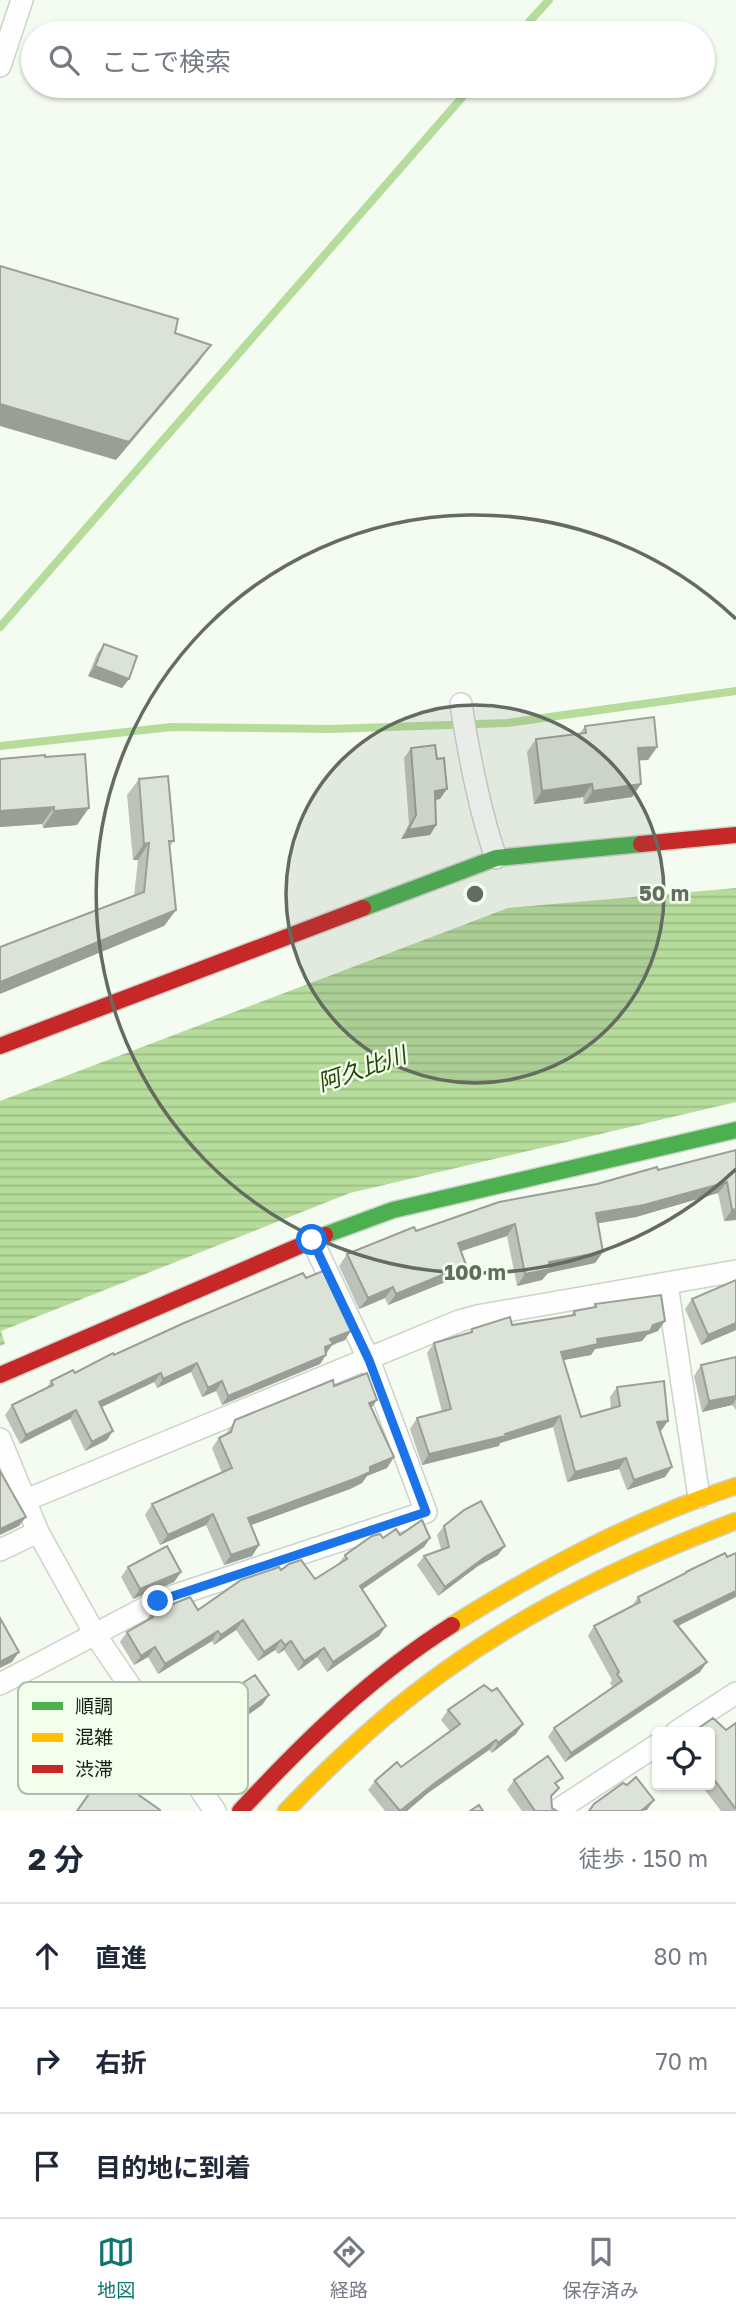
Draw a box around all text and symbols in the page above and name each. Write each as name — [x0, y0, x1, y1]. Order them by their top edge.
search box — [21, 21, 715, 98]
icon: search — [45, 41, 83, 79]
text: ここで検索 — [101, 46, 231, 77]
text: 50 m — [639, 880, 689, 906]
centre of rings — [463, 882, 487, 906]
water label: 阿久比川 — [314, 1039, 413, 1096]
route start — [296, 1224, 327, 1255]
text: 100 m — [444, 1259, 506, 1285]
route end — [142, 1585, 173, 1616]
legend — [18, 1682, 248, 1794]
text: 順調 — [75, 1694, 113, 1717]
text: 混雑 — [75, 1725, 113, 1748]
map controls — [652, 1727, 715, 1790]
button: locate — [652, 1727, 715, 1790]
text: 渋滞 — [75, 1757, 113, 1780]
text: 2 分 — [28, 1841, 84, 1877]
text: 徒歩 · 150 m — [579, 1844, 708, 1872]
icon: ahead — [28, 1937, 66, 1975]
text: 直進 — [95, 1942, 147, 1973]
text: 80 m — [654, 1942, 708, 1970]
icon: right — [28, 2042, 66, 2080]
text: 右折 — [95, 2047, 147, 2078]
text: 70 m — [655, 2047, 708, 2075]
icon: arrive — [28, 2147, 66, 2185]
text: 目的地に到着 — [95, 2152, 251, 2183]
tab: 地図 — [97, 2233, 135, 2302]
tab: 経路 — [330, 2233, 368, 2302]
tab: 保存済み — [563, 2233, 639, 2302]

